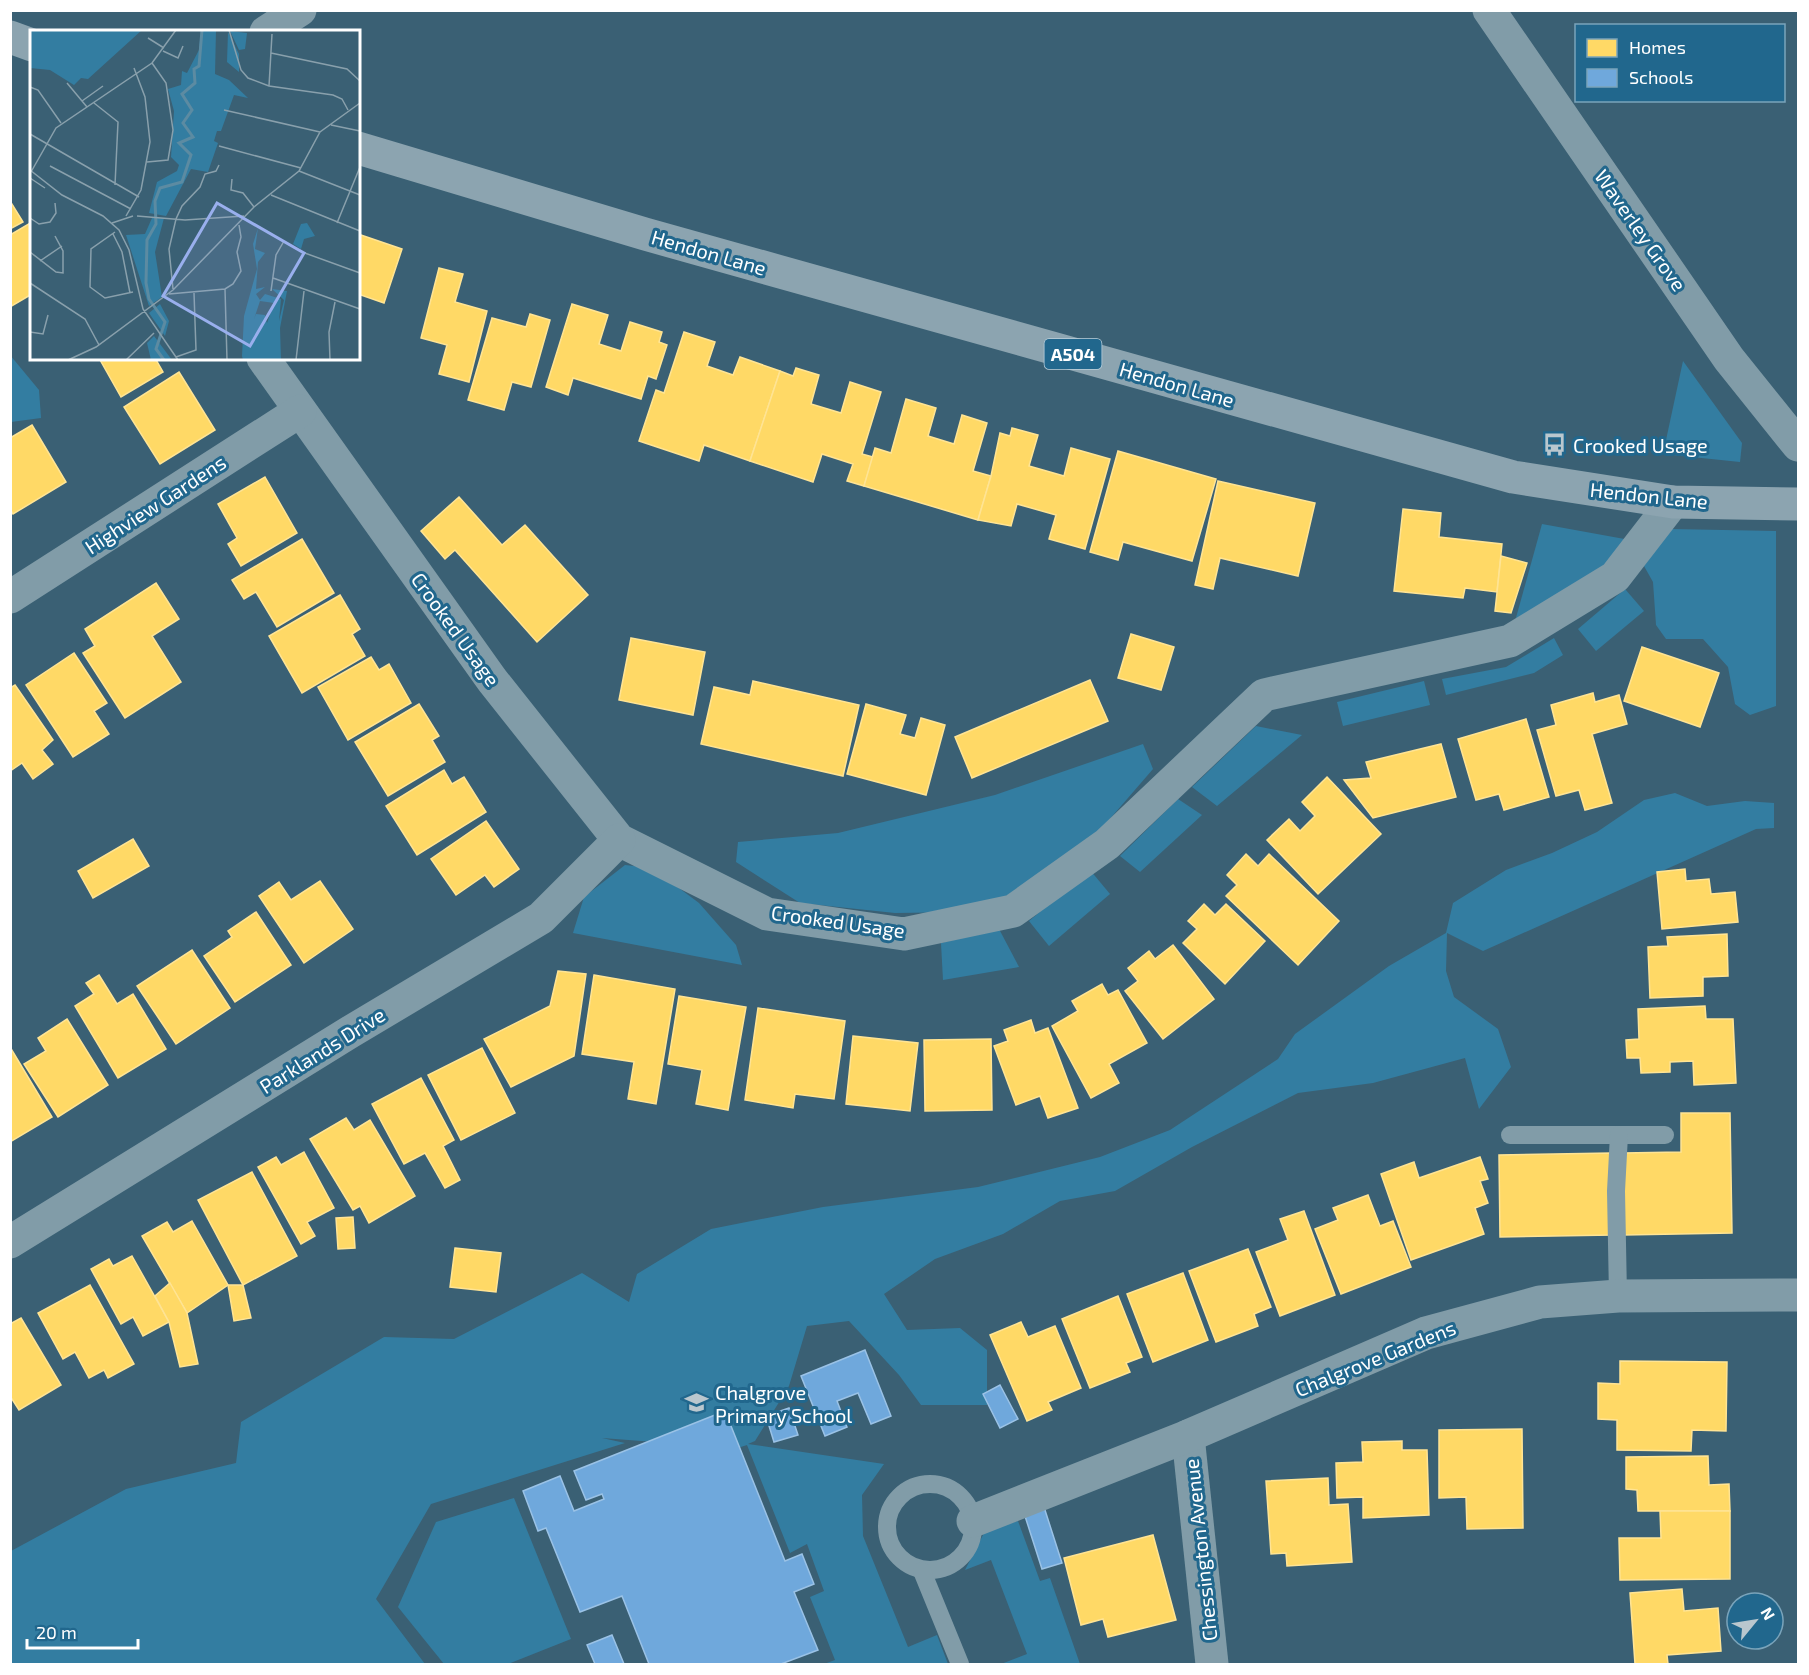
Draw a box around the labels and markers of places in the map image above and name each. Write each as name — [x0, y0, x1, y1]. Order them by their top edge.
bus stop icon: Crooked Usage — [1542, 432, 1568, 458]
place label: Crooked Usage — [1573, 433, 1708, 457]
place label: Chalgrove Primary School — [715, 1380, 852, 1427]
school or university icon: Chalgrove Primary School — [684, 1390, 710, 1416]

